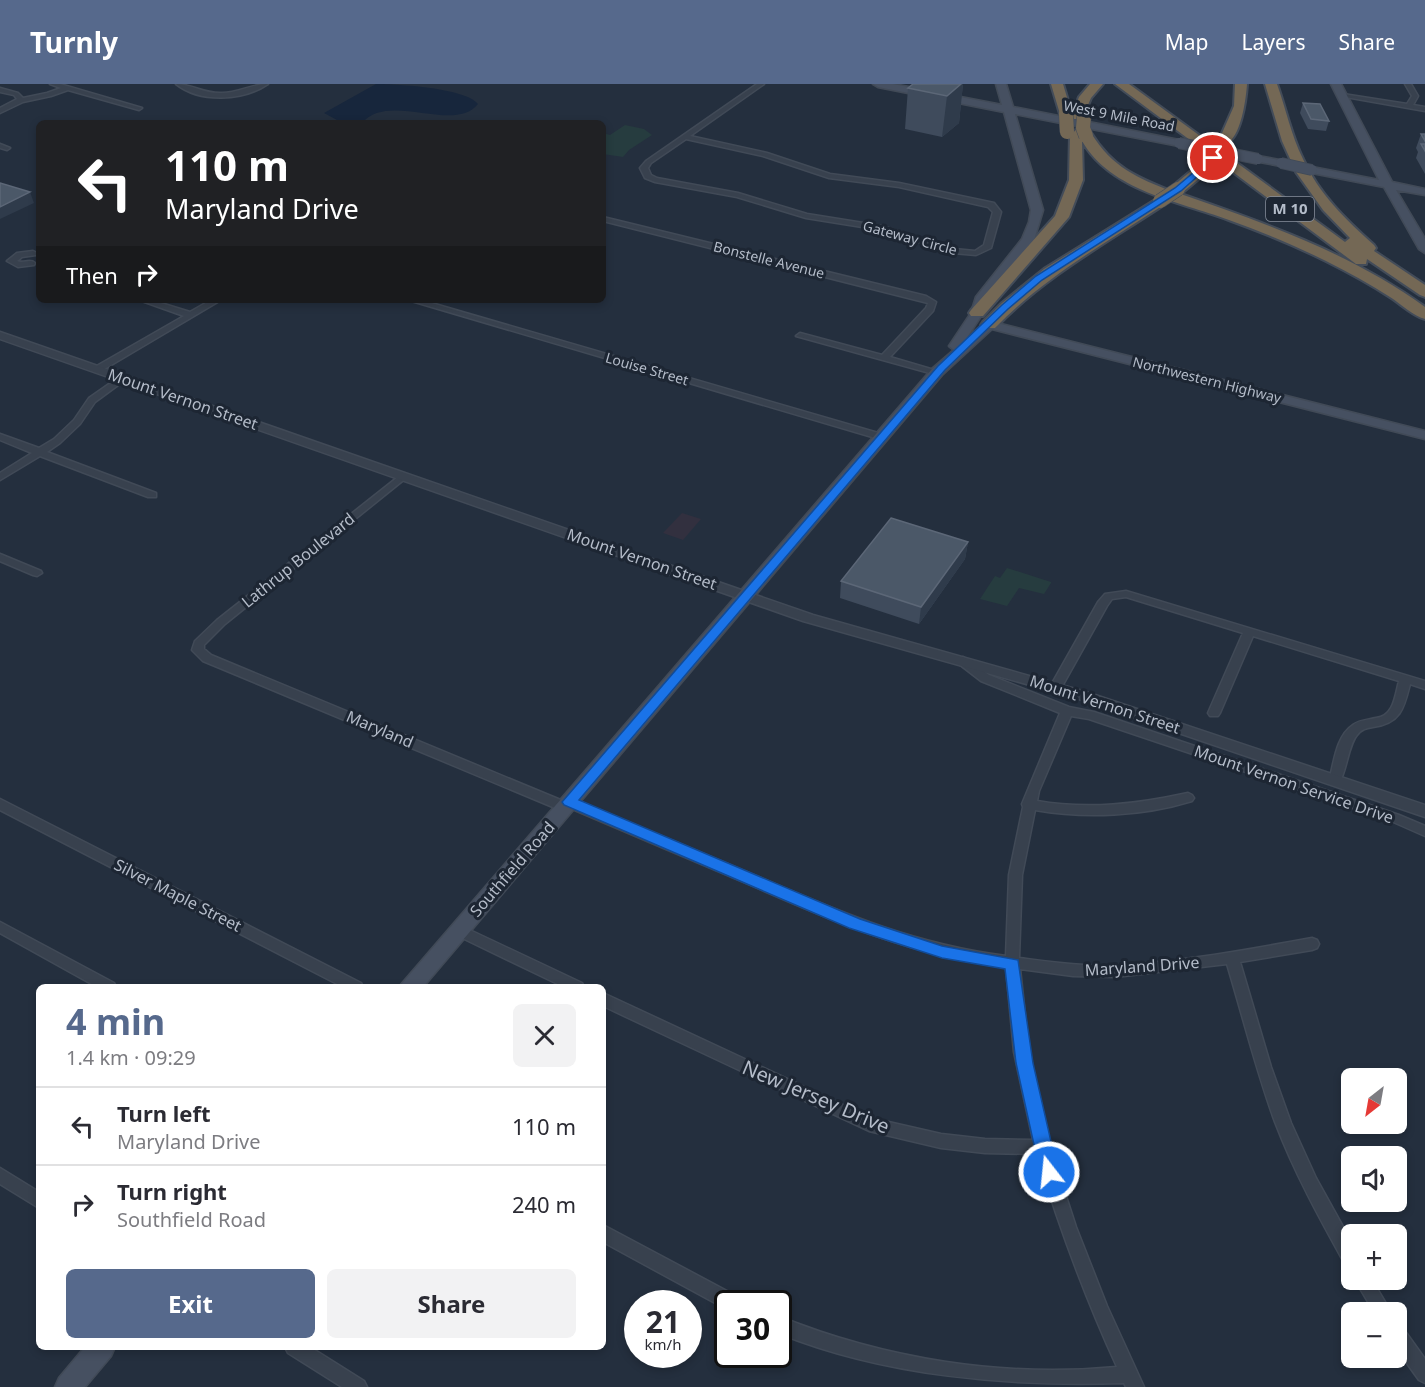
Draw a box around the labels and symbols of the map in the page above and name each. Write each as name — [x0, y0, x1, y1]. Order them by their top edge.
street label: West 9 Mile Road — [1062, 95, 1176, 136]
pin — [1187, 132, 1238, 183]
road number: M 10 — [1266, 197, 1314, 221]
street label: Gateway Circle — [861, 216, 959, 259]
street label: Bonstelle Avenue — [712, 237, 827, 283]
street label: Louise Street — [603, 348, 691, 389]
street label: Northwestern Highway — [1131, 352, 1284, 407]
street label: Mount Vernon Street — [105, 363, 261, 435]
street label: Lathrup Boulevard — [237, 508, 359, 612]
street label: Mount Vernon Street — [564, 523, 720, 595]
street label: Mount Vernon Street — [1027, 669, 1183, 739]
street label: Maryland — [343, 705, 417, 753]
street label: Mount Vernon Service Drive — [1191, 739, 1397, 829]
street label: Southfield Road — [465, 817, 559, 921]
street label: Silver Maple Street — [111, 853, 246, 937]
street label: Maryland Drive — [1084, 951, 1200, 981]
street label: New Jersey Drive — [739, 1053, 894, 1140]
north arrow — [1341, 1068, 1407, 1134]
position arrow — [1017, 1140, 1081, 1204]
speed limit sign: 30 — [714, 1290, 792, 1368]

